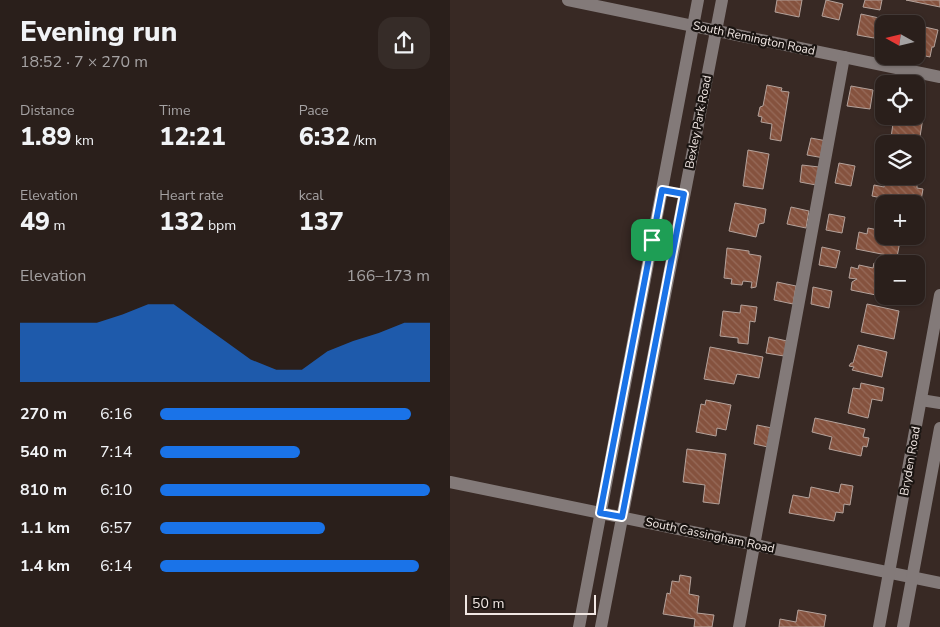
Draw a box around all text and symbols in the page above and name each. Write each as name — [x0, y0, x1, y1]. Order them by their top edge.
text: Evening run — [20, 13, 177, 51]
north arrow — [875, 15, 925, 65]
map controls — [875, 15, 925, 305]
button: share — [378, 17, 430, 69]
street label: South Remington Road — [691, 17, 817, 59]
text: 18:52 · 7 × 270 m — [20, 51, 148, 73]
street label: Bexley Park Road — [681, 74, 715, 170]
button: locate — [875, 75, 925, 125]
text: Distance — [20, 101, 74, 120]
text: Time — [159, 101, 190, 120]
text: Pace — [299, 101, 328, 120]
text: 1.89 — [20, 120, 72, 154]
text: 12:21 — [159, 120, 226, 154]
text: 6:32 — [299, 120, 350, 154]
text: km — [72, 131, 94, 150]
text: /km — [350, 131, 377, 150]
button: layers — [875, 135, 925, 185]
text: Elevation — [20, 186, 78, 205]
text: Heart rate — [159, 186, 223, 205]
text: kcal — [299, 186, 323, 205]
button: + — [875, 195, 925, 245]
text: 49 — [20, 205, 50, 239]
text: 132 — [159, 205, 204, 239]
text: 137 — [299, 205, 344, 239]
text: m — [50, 216, 66, 235]
text: bpm — [204, 216, 236, 235]
pin — [631, 219, 673, 261]
icon: arrive — [638, 226, 666, 254]
button: − — [875, 255, 925, 305]
text: Elevation — [20, 265, 86, 287]
text: 166–173 m — [347, 265, 430, 287]
text: 270 m — [20, 403, 67, 425]
text: 6:16 — [100, 403, 132, 425]
street label: Bryden Road — [896, 425, 924, 497]
text: 540 m — [20, 441, 67, 463]
text: 7:14 — [100, 441, 132, 463]
text: 810 m — [20, 479, 67, 501]
text: 6:10 — [100, 479, 132, 501]
street label: South Cassingham Road — [644, 513, 776, 557]
text: 1.1 km — [20, 517, 70, 539]
text: 6:57 — [100, 517, 132, 539]
text: 1.4 km — [20, 555, 70, 577]
text: 6:14 — [100, 555, 132, 577]
scale bar — [465, 592, 596, 615]
text: 50 m — [472, 594, 504, 613]

